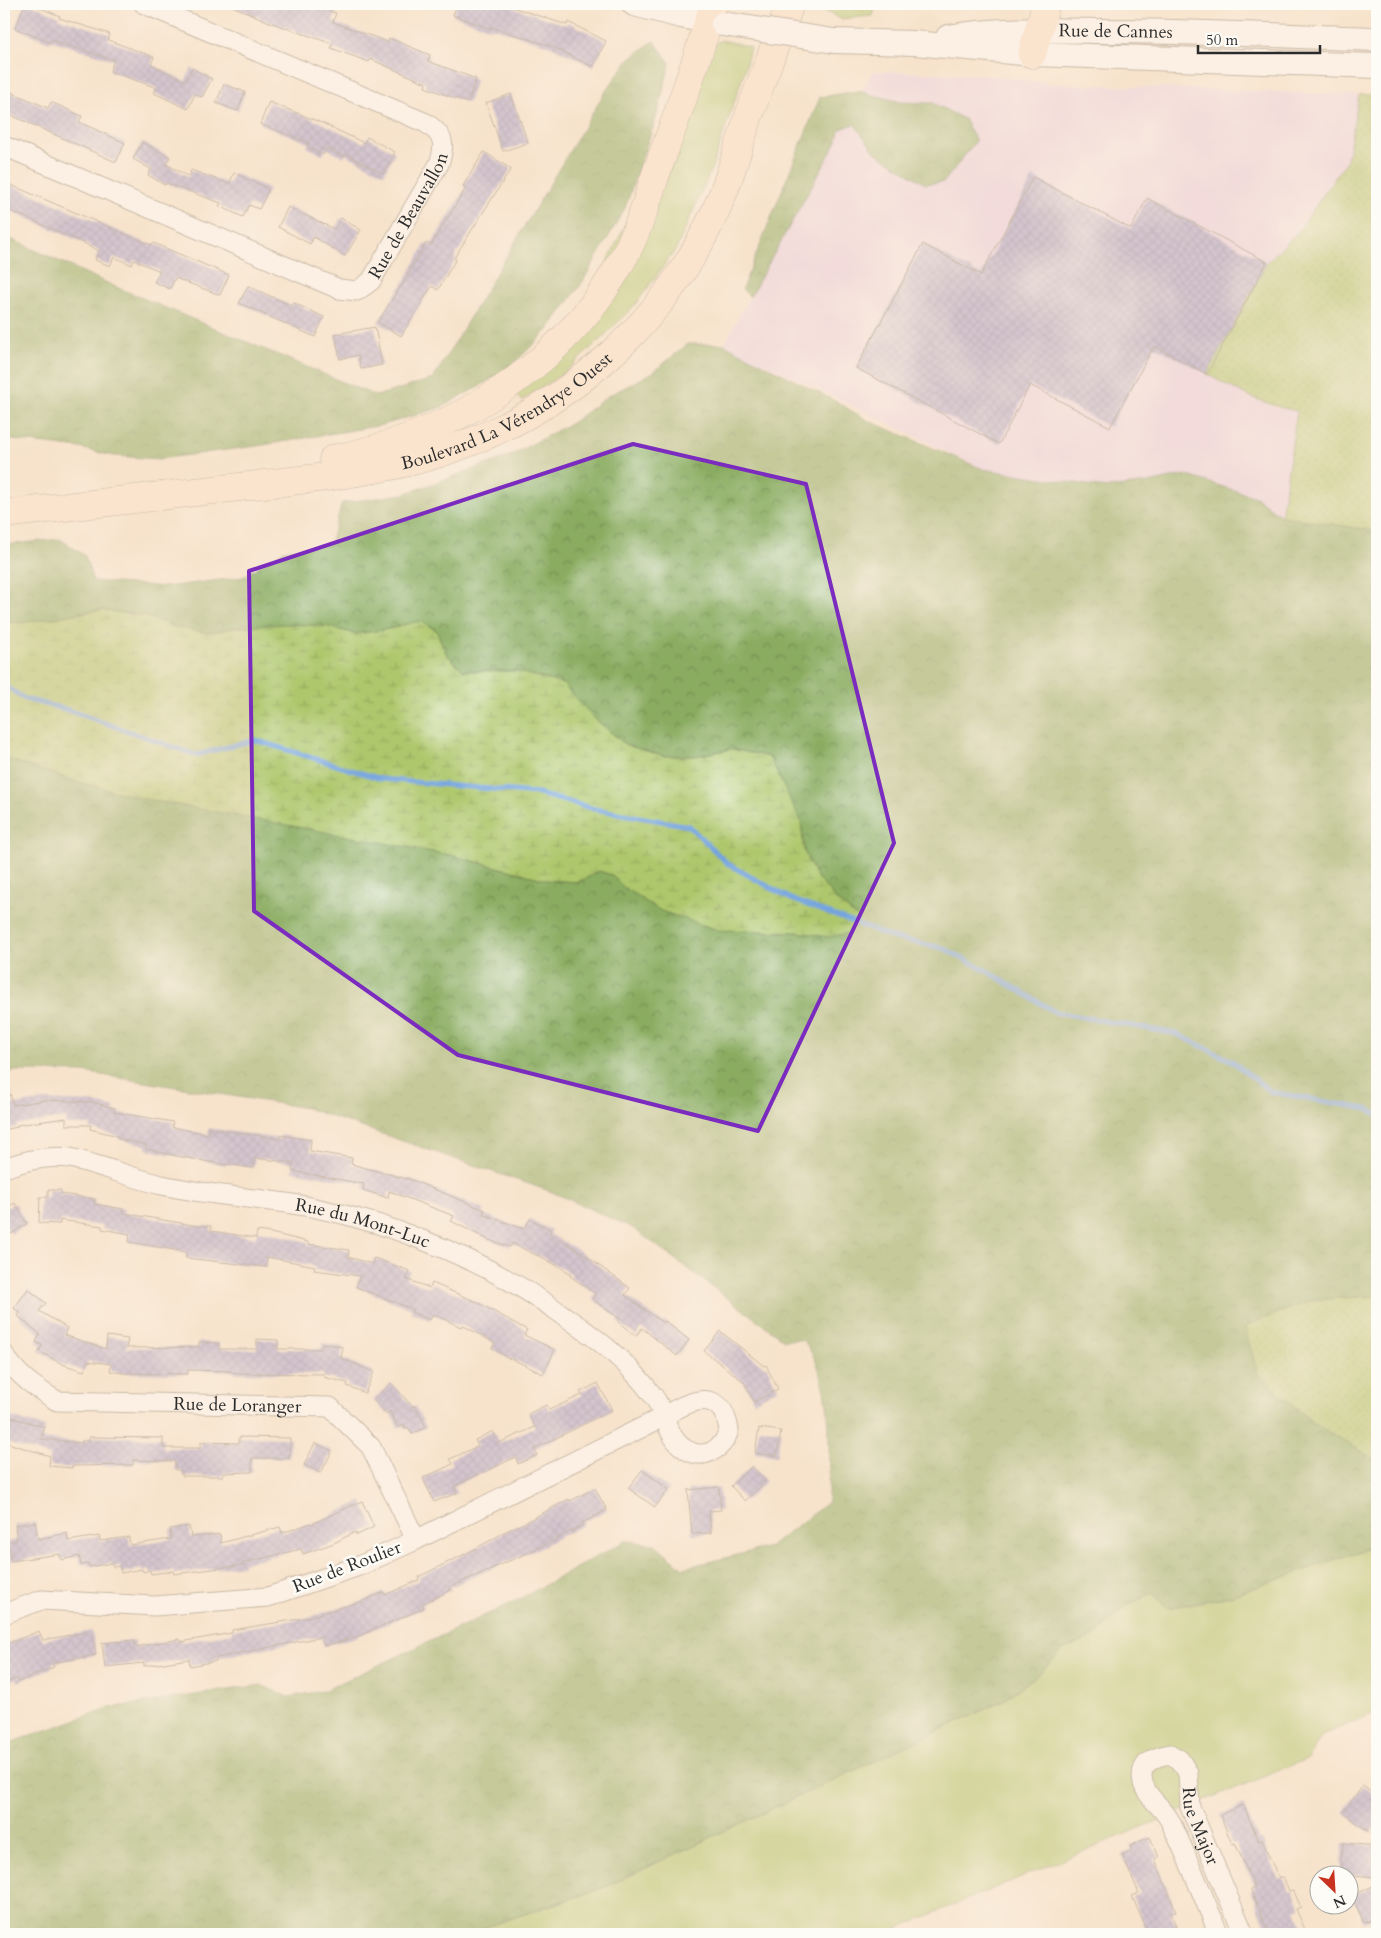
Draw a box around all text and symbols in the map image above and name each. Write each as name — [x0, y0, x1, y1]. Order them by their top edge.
street label: Rue de Cannes — [1058, 18, 1173, 44]
scale bar — [1198, 22, 1321, 54]
text: 50 m — [1206, 30, 1238, 50]
street label: Rue de Beauvallon — [362, 149, 454, 284]
street label: Boulevard La Vérendrye Ouest — [399, 346, 618, 476]
street label: Rue du Mont-Luc — [294, 1192, 434, 1254]
street label: Rue de Loranger — [173, 1391, 302, 1419]
street label: Rue de Roulier — [289, 1535, 405, 1599]
street label: Rue Major — [1176, 1786, 1226, 1869]
north arrow — [1308, 1866, 1358, 1916]
text: N — [1330, 1890, 1349, 1913]

